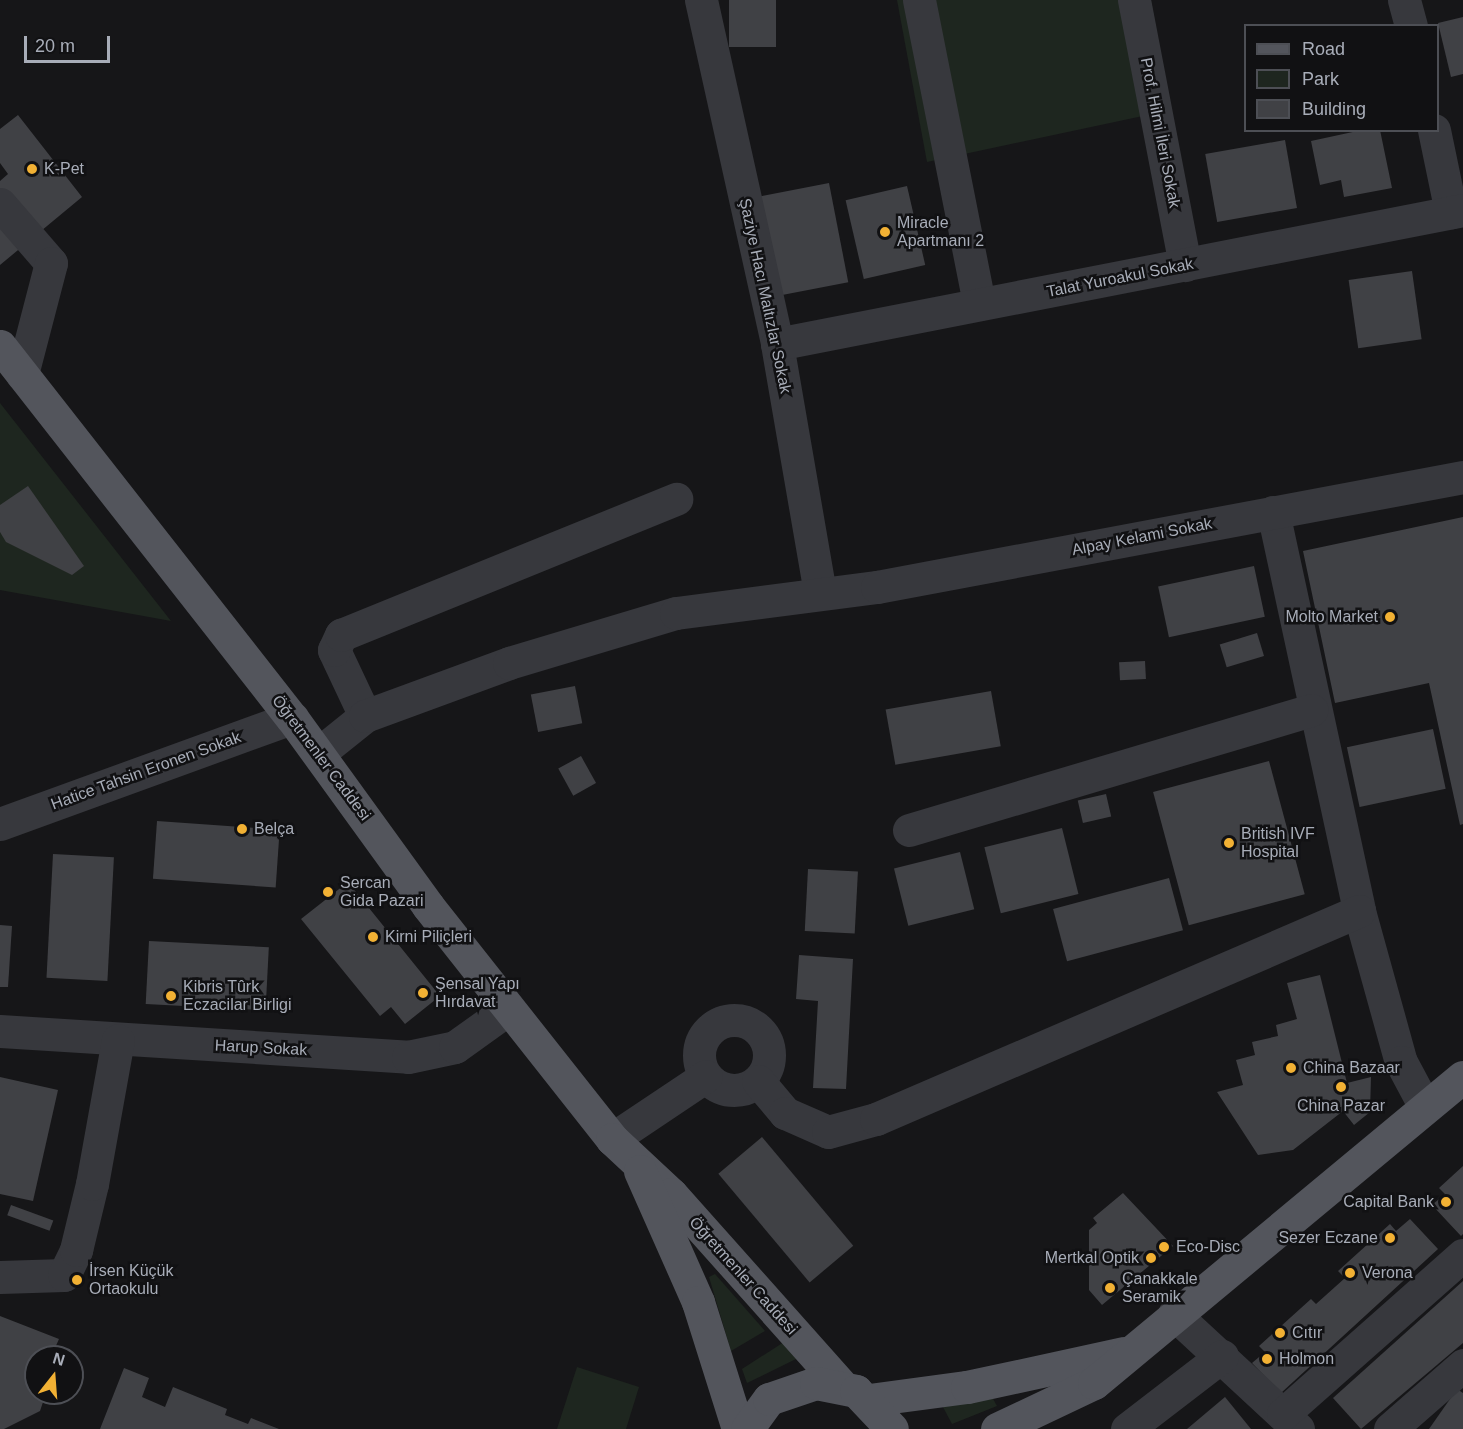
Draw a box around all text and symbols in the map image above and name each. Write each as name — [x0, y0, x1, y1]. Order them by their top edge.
scale bar — [27, 24, 112, 62]
legend — [1244, 24, 1439, 132]
text: 20 m — [35, 36, 75, 56]
text: Road — [1302, 39, 1345, 59]
street label: Prof. Hilmi İleri Sokak — [1136, 56, 1184, 210]
text: Park — [1302, 69, 1339, 89]
text: Building — [1302, 99, 1366, 119]
place label: K-Pet — [44, 159, 84, 179]
marker: K-Pet — [25, 162, 39, 176]
street label: Şaziye Hacı Maltızlar Sokak — [735, 197, 795, 395]
place label: Miracle Apartmanı 2 — [897, 213, 984, 251]
marker: Miracle Apartmanı 2 — [878, 225, 892, 239]
street label: Talat Yuroakul Sokak — [1045, 254, 1195, 302]
street label: Alpay Kelami Sokak — [1070, 514, 1214, 560]
place label: Molto Market — [1286, 607, 1378, 627]
marker: Molto Market — [1383, 610, 1397, 624]
street label: Öğretmenler Caddesi — [268, 691, 374, 825]
street label: Hatice Tahsin Eronen Sokak — [48, 728, 244, 814]
place label: Belça — [254, 819, 294, 839]
marker: Belça — [235, 822, 249, 836]
place label: British IVF Hospital — [1241, 824, 1315, 862]
marker: British IVF Hospital — [1222, 836, 1236, 850]
place label: Sercan Gida Pazari — [340, 873, 424, 911]
marker: Sercan Gida Pazari — [321, 885, 335, 899]
place label: Kirni Piliçleri — [385, 927, 472, 947]
marker: Kirni Piliçleri — [366, 930, 380, 944]
place label: Şensal Yapı Hırdavat — [435, 974, 520, 1012]
place label: Kibris Tûrk Eczacilar Birligi — [183, 977, 291, 1015]
marker: Şensal Yapı Hırdavat — [416, 986, 430, 1000]
marker: Kibris Tûrk Eczacilar Birligi — [164, 989, 178, 1003]
street label: Harup Sokak — [214, 1036, 308, 1060]
place label: China Bazaar — [1303, 1058, 1400, 1078]
marker: China Bazaar — [1284, 1061, 1298, 1075]
marker: China Pazar — [1334, 1080, 1348, 1094]
place label: China Pazar — [1297, 1096, 1385, 1116]
place label: Capital Bank — [1343, 1192, 1434, 1212]
marker: Capital Bank — [1439, 1195, 1453, 1209]
street label: Öğretmenler Caddesi — [685, 1213, 801, 1339]
place label: Sezer Eczane — [1278, 1228, 1378, 1248]
marker: Sezer Eczane — [1383, 1231, 1397, 1245]
place label: Eco-Disc — [1176, 1237, 1240, 1257]
marker: Eco-Disc — [1157, 1240, 1171, 1254]
place label: Mertkal Optik — [1045, 1248, 1139, 1268]
marker: Mertkal Optik — [1144, 1251, 1158, 1265]
place label: İrsen Küçük Ortaokulu — [89, 1261, 173, 1299]
place label: Verona — [1362, 1263, 1413, 1283]
marker: Verona — [1343, 1266, 1357, 1280]
place label: Çanakkale Seramik — [1122, 1269, 1198, 1307]
marker: İrsen Küçük Ortaokulu — [70, 1273, 84, 1287]
marker: Çanakkale Seramik — [1103, 1281, 1117, 1295]
place label: Cıtır — [1292, 1323, 1322, 1343]
marker: Cıtır — [1273, 1326, 1287, 1340]
north arrow — [24, 1345, 84, 1405]
text: N — [51, 1349, 67, 1369]
place label: Holmon — [1279, 1349, 1334, 1369]
marker: Holmon — [1260, 1352, 1274, 1366]

